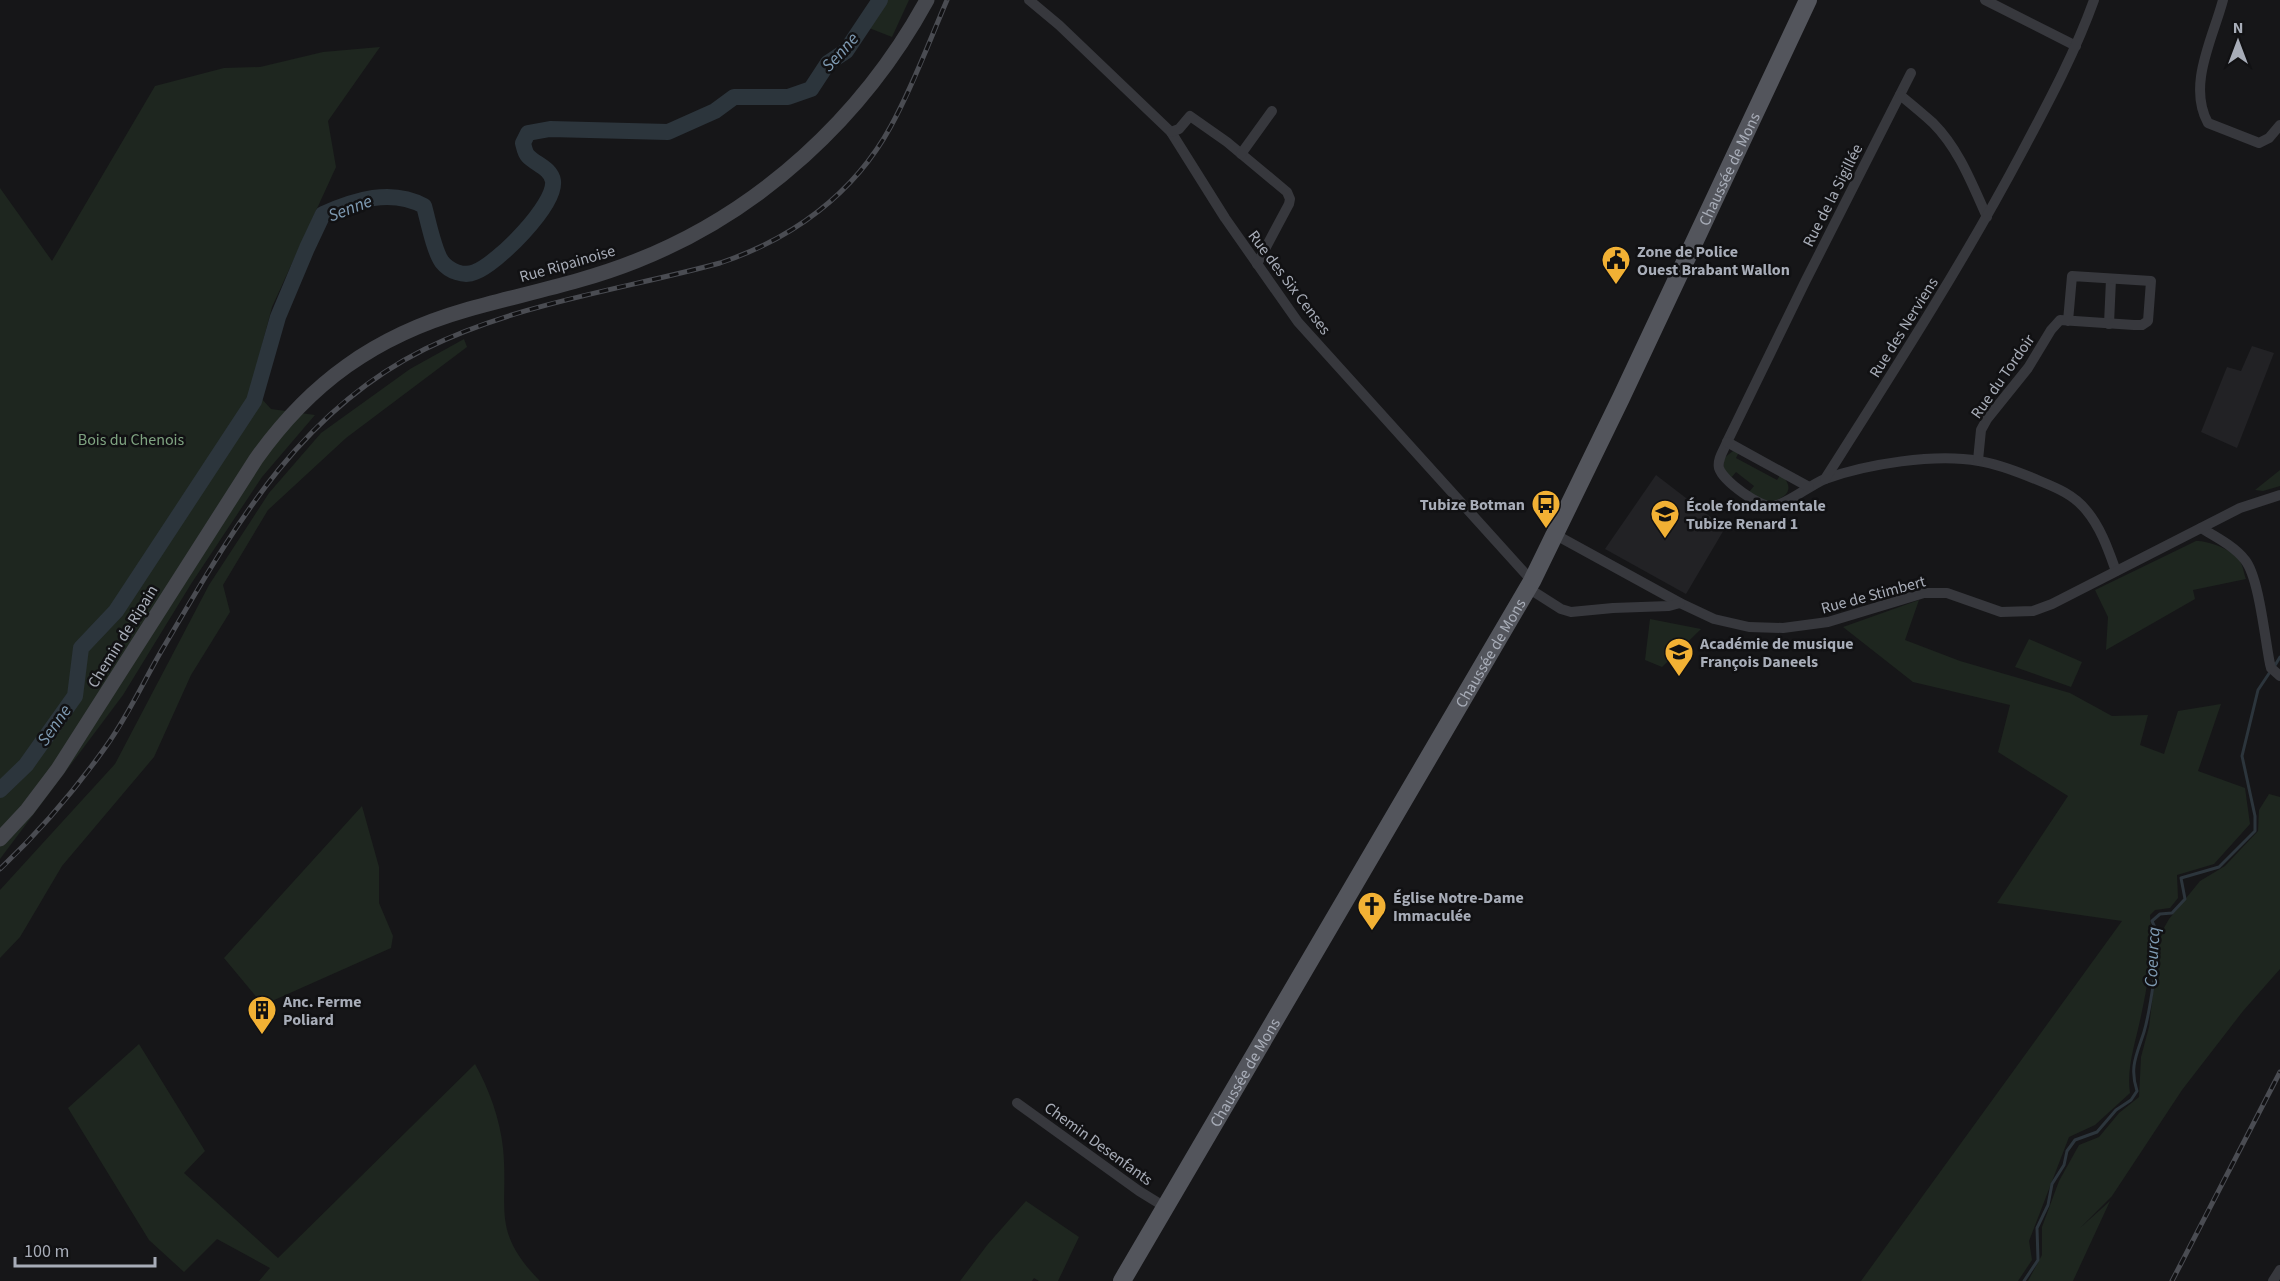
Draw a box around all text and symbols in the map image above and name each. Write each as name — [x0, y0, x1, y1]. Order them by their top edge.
north arrow — [2208, 12, 2268, 72]
text: N — [2233, 17, 2243, 39]
water label: Senne — [816, 27, 865, 78]
street label: Chaussée de Mons — [1693, 109, 1766, 230]
street label: Rue de la Sigillée — [1797, 140, 1868, 251]
water label: Senne — [325, 189, 376, 228]
street label: Rue des Six Censes — [1243, 226, 1336, 340]
street label: Rue Ripainoise — [517, 240, 618, 288]
place label: Zone de Police Ouest Brabant Wallon — [1637, 241, 1790, 281]
public building icon: Zone de Police Ouest Brabant Wallon — [1600, 244, 1632, 286]
street label: Rue des Nerviens — [1864, 273, 1944, 382]
street label: Rue du Tordoir — [1966, 330, 2040, 423]
park label: Bois du Chenois — [78, 429, 185, 451]
bus stop icon: Tubize Botman — [1530, 488, 1562, 530]
place label: Tubize Botman — [1420, 494, 1525, 516]
place label: École fondamentale Tubize Renard 1 — [1686, 495, 1826, 535]
school or university icon: École fondamentale Tubize Renard 1 — [1649, 498, 1681, 540]
street label: Rue de Stimbert — [1819, 570, 1929, 620]
street label: Chemin de Ripain — [82, 581, 163, 692]
street label: Chaussée de Mons — [1450, 594, 1532, 712]
place label: Académie de musique François Daneels — [1699, 633, 1854, 673]
school or university icon: Académie de musique François Daneels — [1663, 636, 1695, 678]
water label: Senne — [31, 699, 78, 751]
place label: Église Notre-Dame Immaculée — [1393, 887, 1524, 927]
church icon: Église Notre-Dame Immaculée — [1356, 890, 1388, 932]
water label: Coeurcq — [2138, 926, 2167, 988]
place label: Anc. Ferme Poliard — [282, 991, 362, 1031]
building icon: Anc. Ferme Poliard — [246, 994, 278, 1036]
street label: Chaussée de Mons — [1205, 1014, 1286, 1131]
street label: Chemin Desenfants — [1040, 1097, 1157, 1191]
scale bar — [15, 1230, 154, 1268]
text: 100 m — [24, 1239, 69, 1264]

